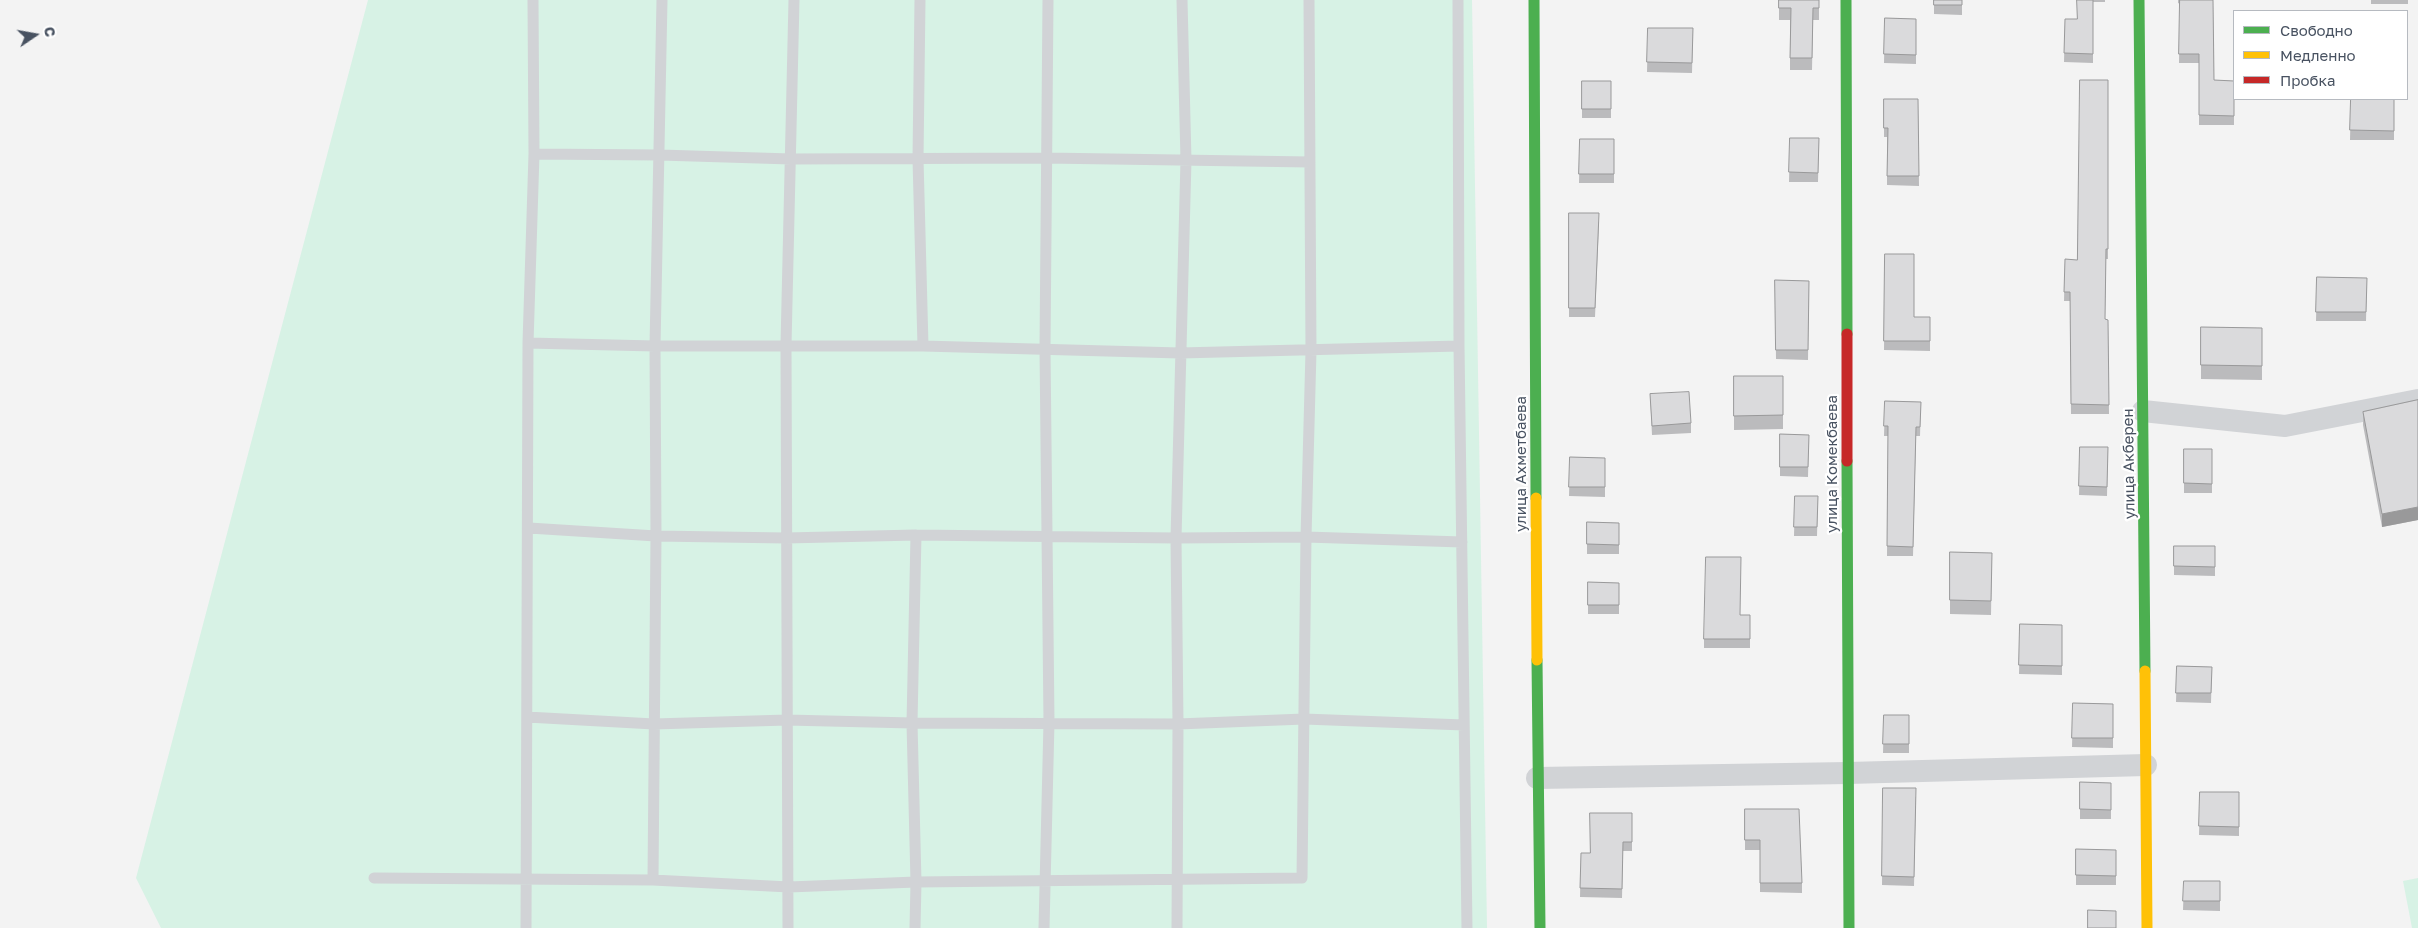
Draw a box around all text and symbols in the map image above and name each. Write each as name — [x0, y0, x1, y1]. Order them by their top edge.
north arrow — [10, 10, 60, 60]
legend — [2233, 10, 2408, 100]
text: Свободно — [2280, 21, 2353, 39]
text: С — [41, 25, 60, 38]
text: Медленно — [2280, 46, 2356, 64]
text: Пробка — [2280, 71, 2335, 89]
street label: улица Комекбаева — [1823, 395, 1841, 533]
street label: улица Ахметбаева — [1512, 396, 1530, 532]
street label: улица Акберен — [2119, 408, 2139, 520]

